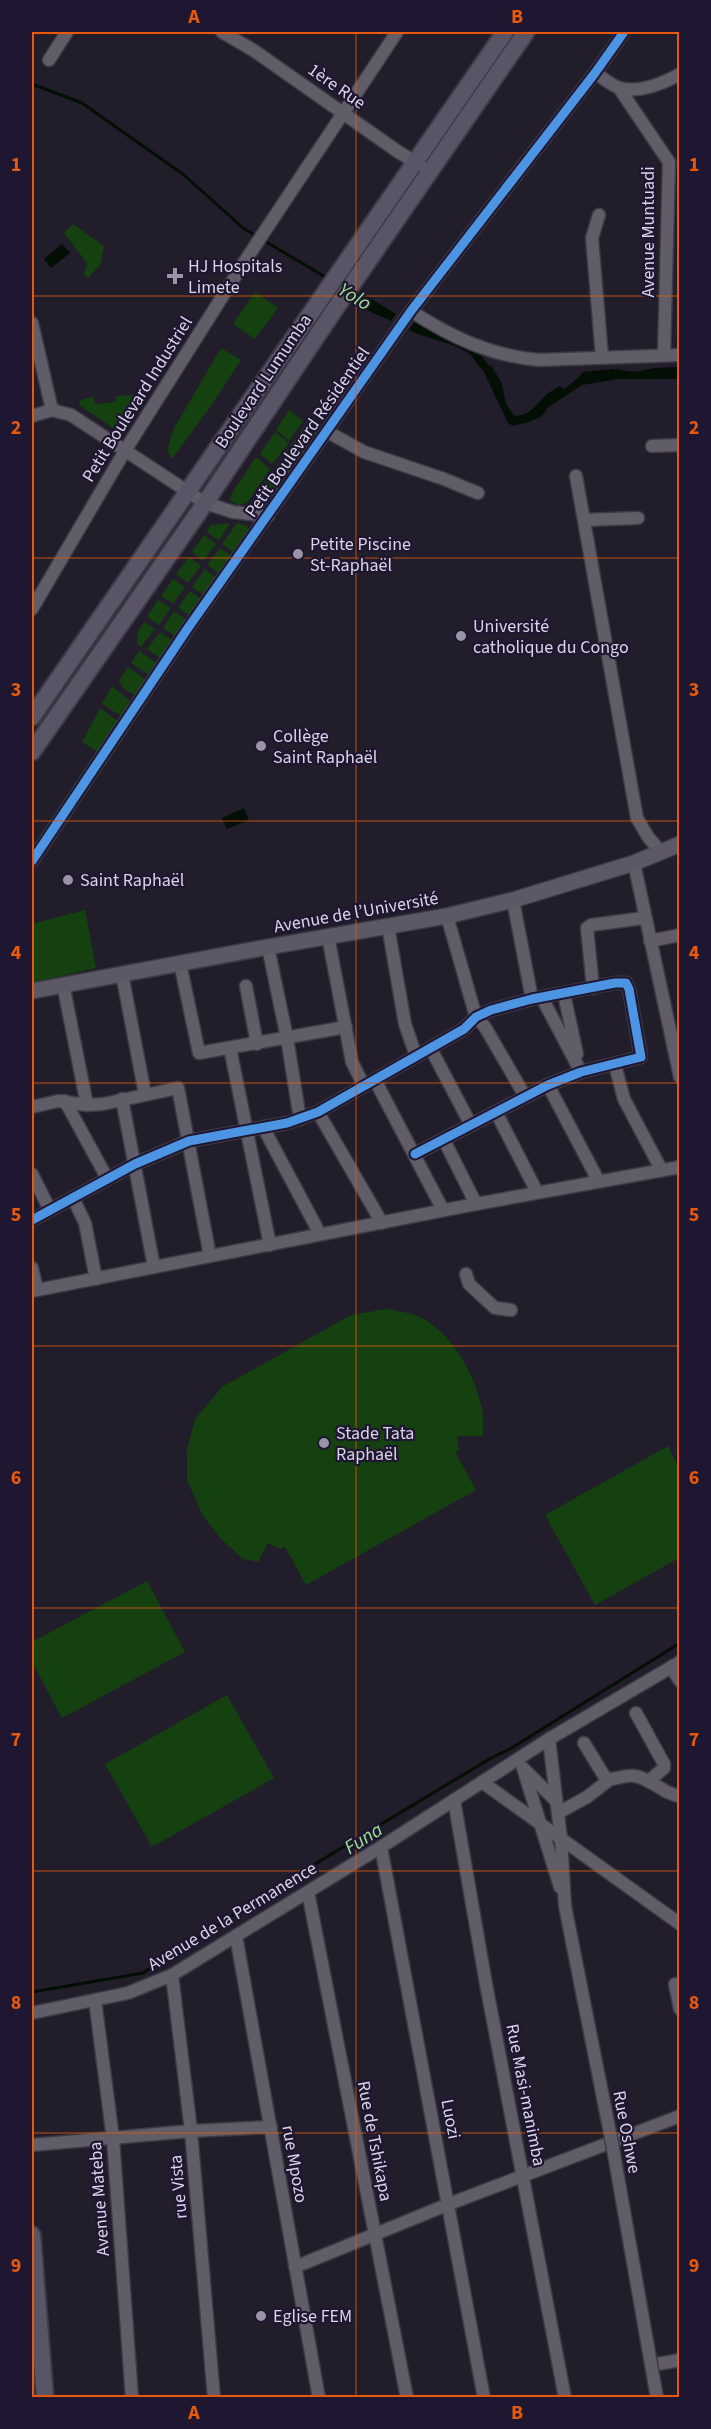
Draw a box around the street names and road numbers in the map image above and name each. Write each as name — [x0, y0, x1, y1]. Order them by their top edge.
street label: 1ère Rue — [303, 57, 371, 115]
street label: Avenue Muntuadi — [636, 166, 661, 298]
street label: Boulevard Lumumba — [209, 309, 318, 453]
street label: Petit Boulevard Industriel — [76, 312, 199, 487]
street label: Petit Boulevard Résidentiel — [239, 342, 376, 523]
street label: Avenue de l’Université — [272, 886, 440, 939]
street label: Avenue de la Permanence — [143, 1856, 322, 1977]
street label: Rue Masi-manimba — [499, 2022, 552, 2168]
street label: Rue de Tshikapa — [351, 2079, 398, 2203]
street label: Rue Oshwe — [606, 2089, 647, 2176]
street label: Luozi — [434, 2097, 467, 2141]
street label: rue Mpozo — [275, 2123, 314, 2205]
street label: Avenue Mateba — [83, 2141, 116, 2257]
street label: rue Vista — [163, 2154, 194, 2220]

